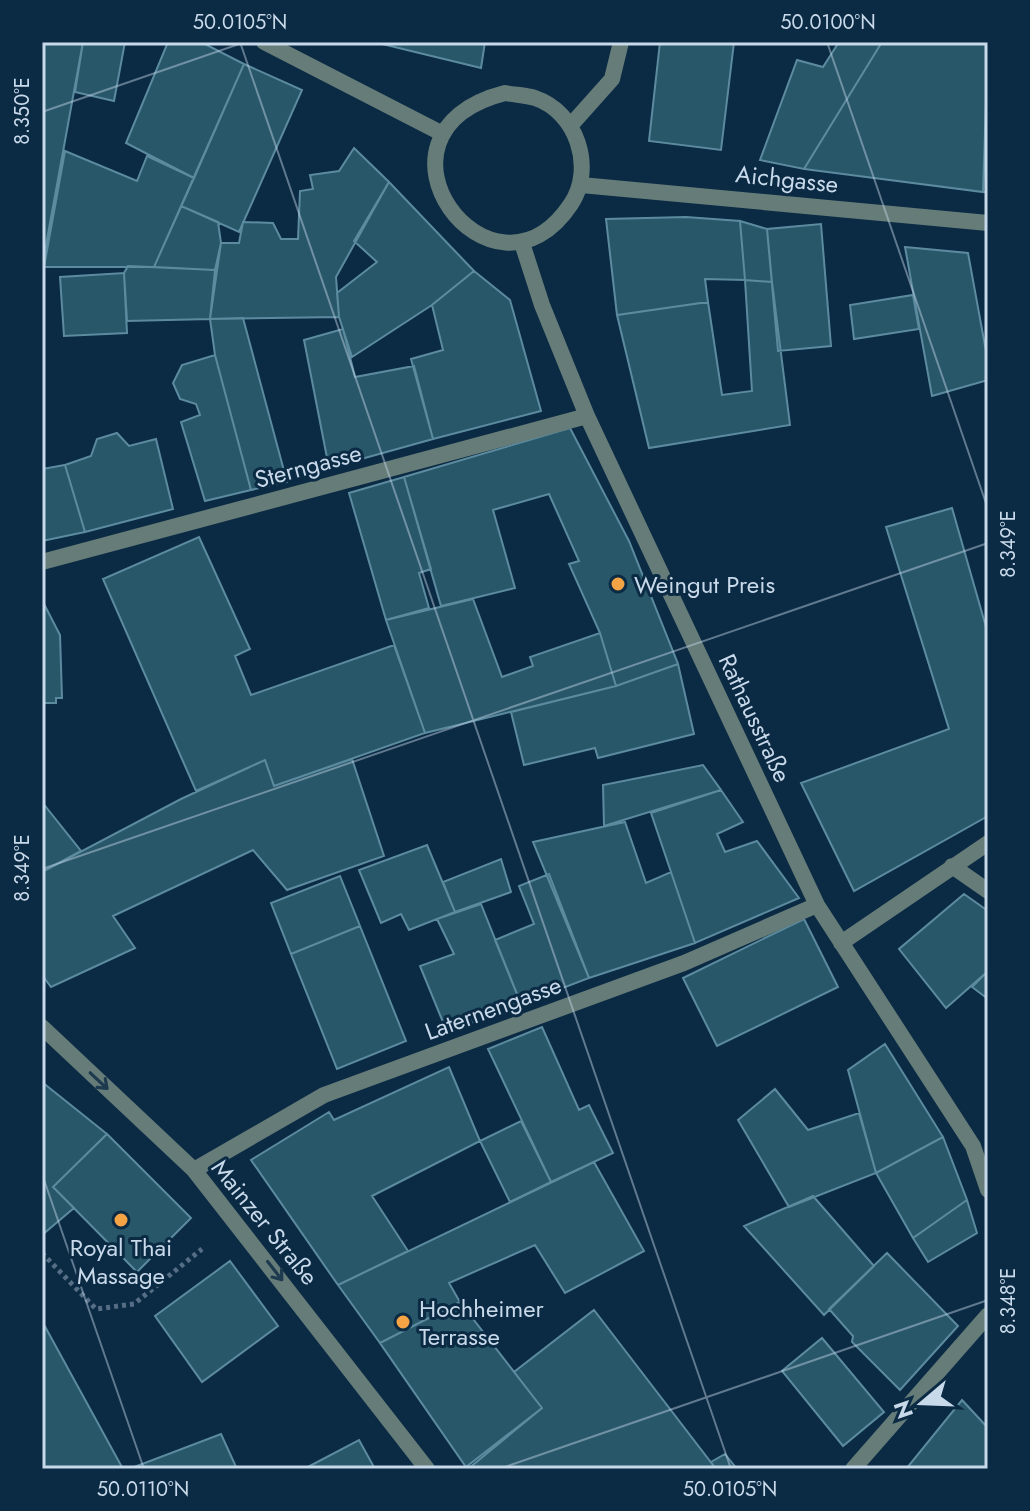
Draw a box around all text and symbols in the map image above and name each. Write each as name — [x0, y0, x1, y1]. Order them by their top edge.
text: 50.0105°N — [193, 8, 287, 37]
text: 50.0100°N — [780, 8, 876, 37]
text: 8.350°E — [8, 77, 37, 145]
street label: Aichgasse — [734, 156, 840, 202]
street label: Sterngasse — [251, 435, 365, 497]
text: 8.349°E — [994, 510, 1023, 578]
place label: Weingut Preis — [634, 567, 775, 602]
marker: Weingut Preis — [609, 575, 627, 593]
street label: Rathausstraße — [710, 648, 800, 788]
text: 8.349°E — [8, 834, 37, 902]
street label: Laternengasse — [420, 967, 566, 1049]
one-way arrow — [89, 1071, 108, 1090]
street label: Mainzer Straße — [203, 1152, 327, 1292]
marker: Royal Thai Massage — [112, 1211, 130, 1229]
place label: Royal Thai Massage — [70, 1230, 172, 1293]
one-way arrow — [266, 1260, 283, 1281]
text: 8.348°E — [994, 1268, 1023, 1334]
place label: Hochheimer Terrasse — [419, 1291, 545, 1354]
marker: Hochheimer Terrasse — [394, 1313, 412, 1331]
north arrow — [882, 1363, 962, 1443]
text: N — [885, 1396, 921, 1423]
text: 50.0110°N — [97, 1475, 189, 1504]
text: 50.0105°N — [683, 1475, 777, 1504]

